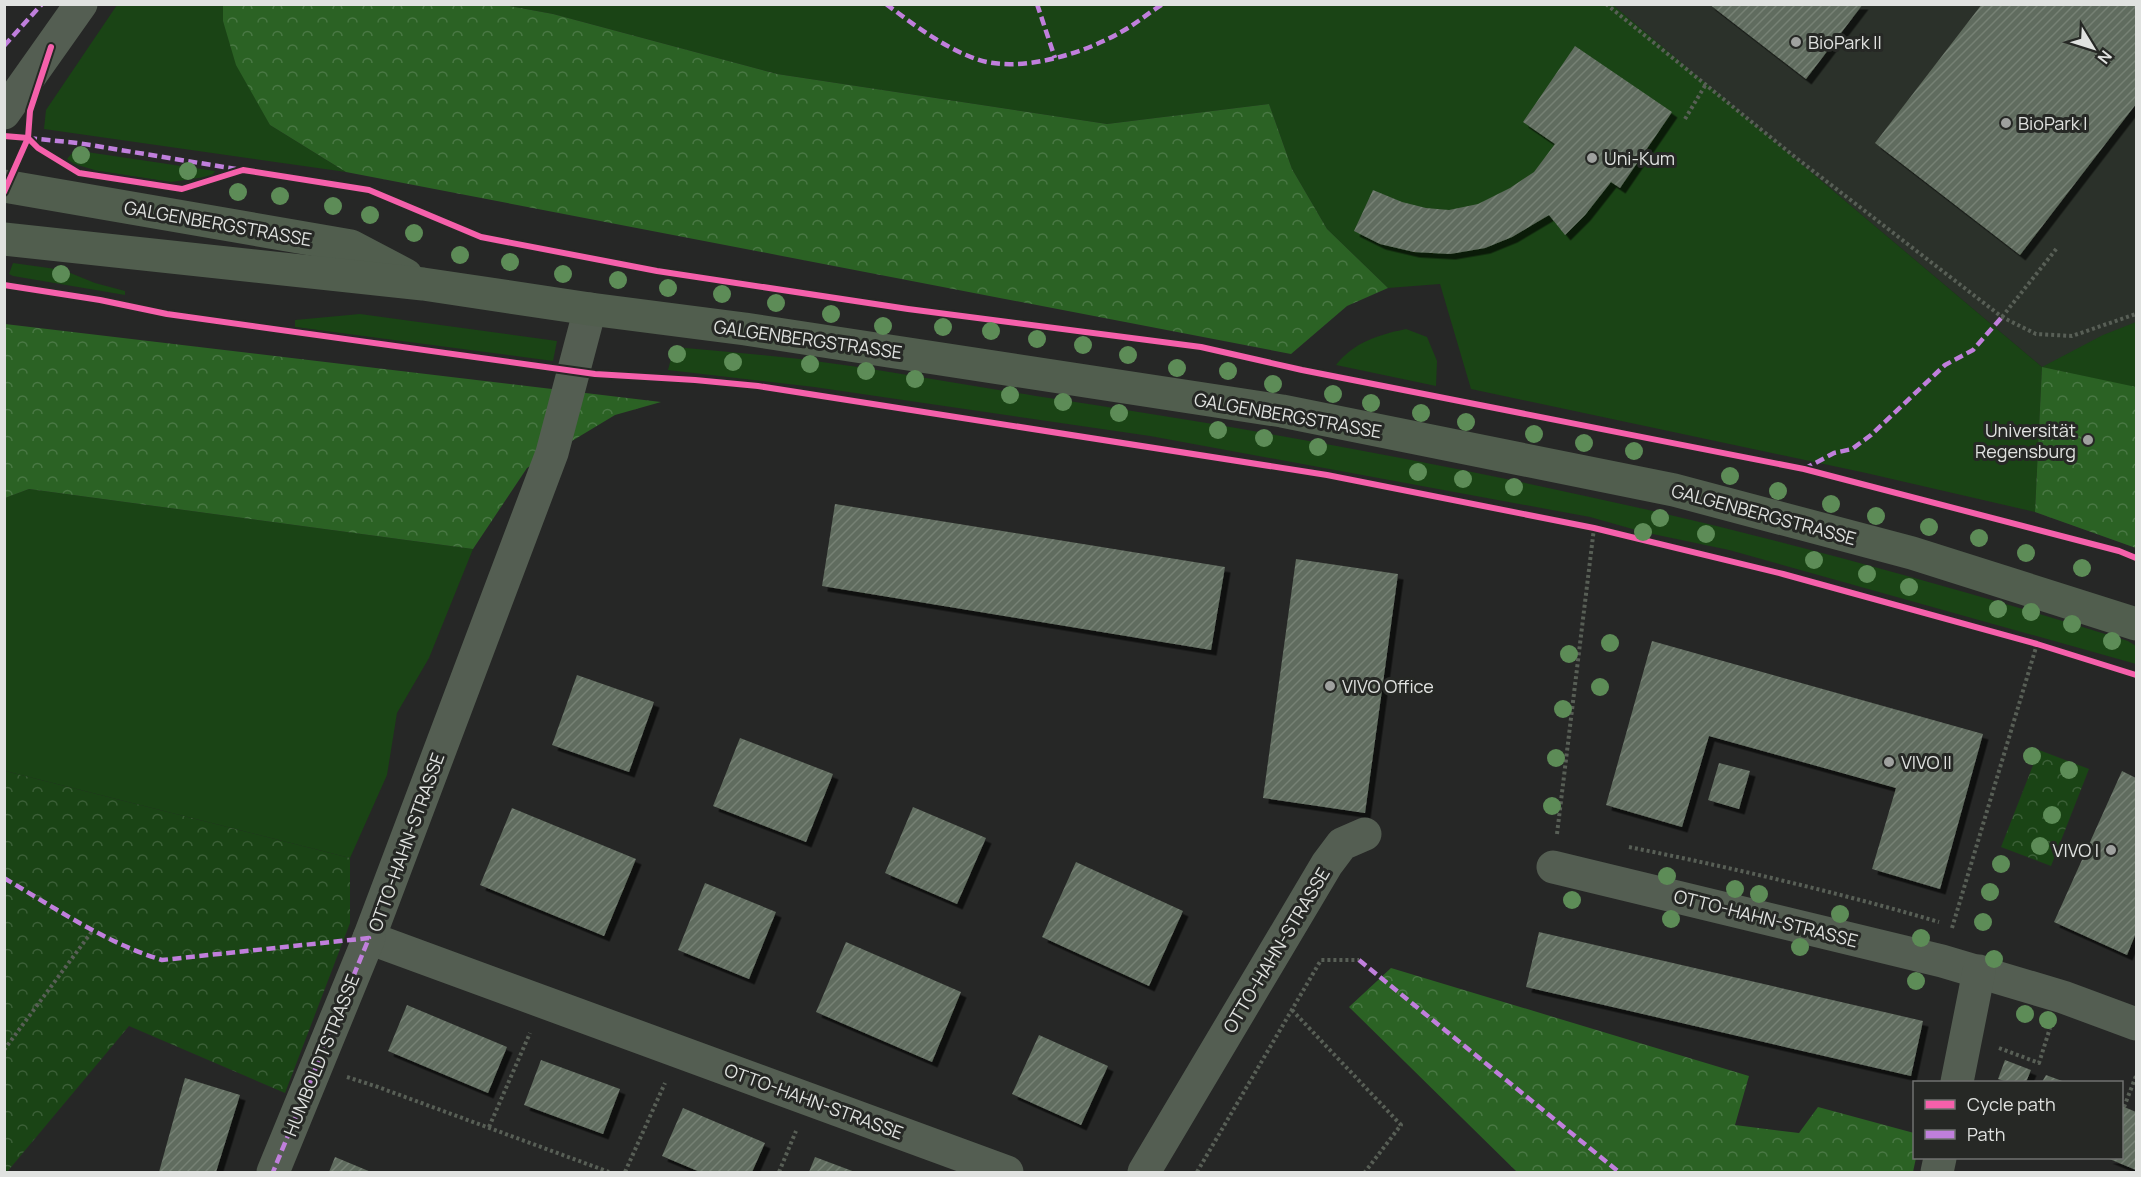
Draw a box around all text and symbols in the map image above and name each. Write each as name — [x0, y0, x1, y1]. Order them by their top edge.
north arrow — [2063, 18, 2123, 78]
place label: BioPark II — [1808, 30, 1882, 54]
marker: BioPark II — [1789, 35, 1803, 49]
text: N — [2093, 46, 2117, 69]
place label: BioPark I — [2018, 111, 2088, 135]
marker: BioPark I — [1999, 116, 2013, 130]
place label: Uni-Kum — [1604, 146, 1675, 170]
marker: Uni-Kum — [1585, 151, 1599, 165]
street label: GALGENBERGSTRASSE — [122, 195, 314, 251]
street label: GALGENBERGSTRASSE — [712, 314, 904, 364]
street label: GALGENBERGSTRASSE — [1192, 387, 1384, 443]
place label: Universität Regensburg — [1975, 418, 2076, 463]
marker: Universität Regensburg — [2081, 433, 2095, 447]
street label: GALGENBERGSTRASSE — [1669, 478, 1859, 550]
place label: VIVO Office — [1342, 674, 1434, 698]
marker: VIVO Office — [1323, 679, 1337, 693]
street label: OTTO-HAHN-STRASSE — [362, 749, 450, 935]
place label: VIVO II — [1901, 750, 1952, 774]
marker: VIVO II — [1882, 755, 1896, 769]
place label: VIVO I — [2053, 838, 2099, 862]
marker: VIVO I — [2104, 843, 2118, 857]
street label: OTTO-HAHN-STRASSE — [1217, 863, 1335, 1037]
street label: OTTO-HAHN-STRASSE — [1672, 884, 1860, 952]
street label: HUMBOLDTSTRASSE — [278, 970, 364, 1140]
street label: OTTO-HAHN-STRASSE — [721, 1057, 907, 1145]
legend — [1913, 1081, 2123, 1159]
text: Cycle path — [1967, 1092, 2056, 1116]
text: Path — [1967, 1122, 2005, 1146]

